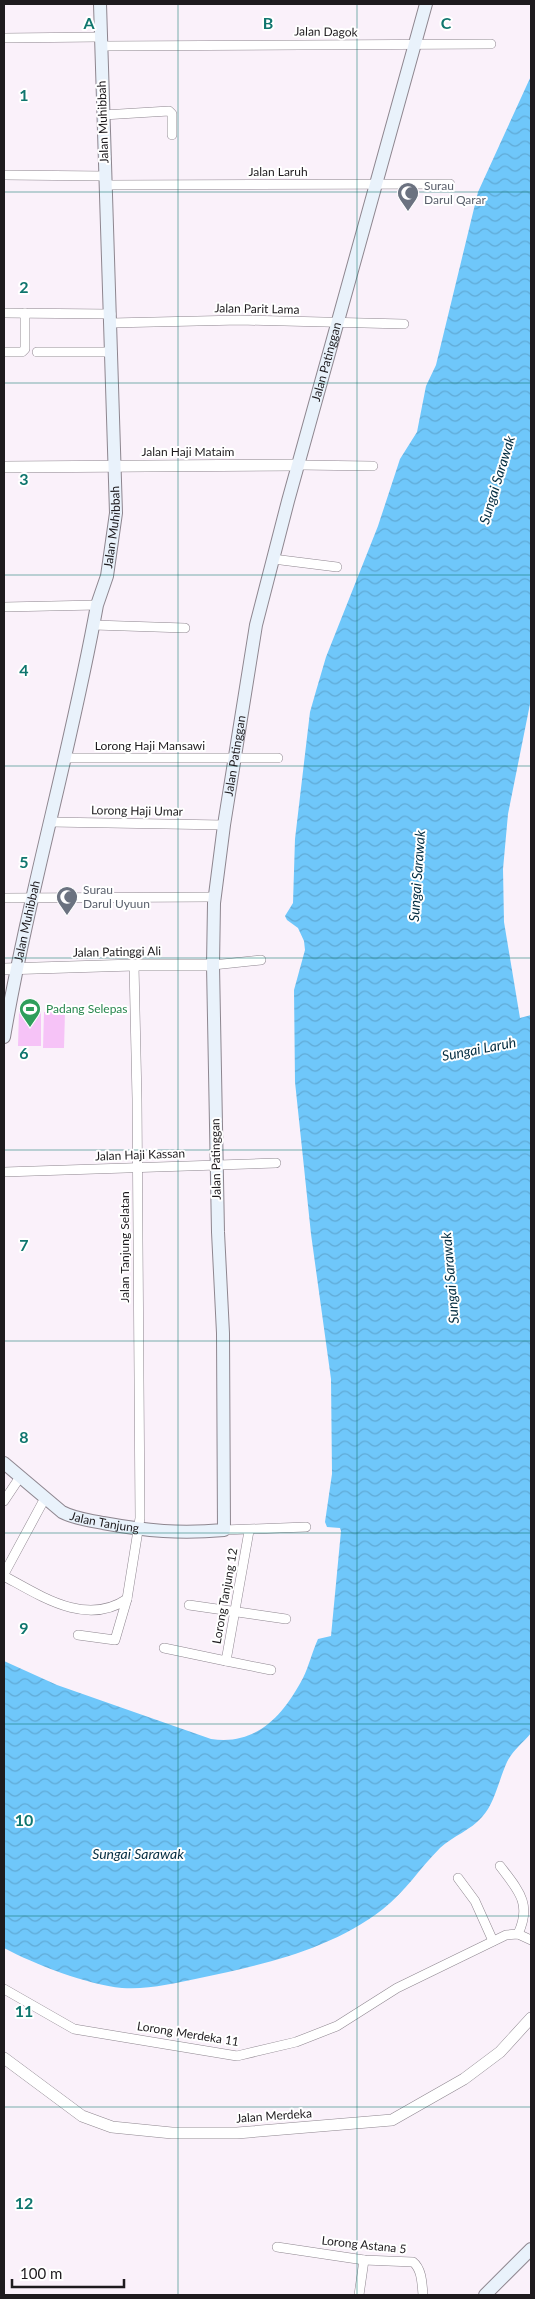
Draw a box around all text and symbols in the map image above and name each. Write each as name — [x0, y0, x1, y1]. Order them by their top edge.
text: A — [82, 13, 95, 32]
text: B — [263, 13, 273, 32]
text: C — [441, 13, 452, 32]
street label: Jalan Dagok — [294, 23, 359, 40]
street label: Jalan Muhibbah — [94, 80, 111, 164]
text: 1 — [19, 85, 29, 104]
street label: Jalan Laruh — [248, 164, 308, 179]
place label: Surau Darul Qarar — [424, 178, 487, 207]
mosque icon: Surau Darul Qarar — [396, 181, 420, 212]
text: 2 — [19, 277, 29, 296]
street label: Jalan Parit Lama — [214, 300, 300, 317]
street label: Jalan Patinggan — [308, 320, 344, 403]
water label: Sungai Sarawak — [475, 433, 518, 526]
street label: Jalan Haji Mataim — [141, 444, 235, 459]
text: 3 — [19, 469, 29, 488]
street label: Jalan Muhibbah — [100, 486, 123, 569]
text: 4 — [19, 660, 29, 679]
street label: Jalan Patinggan — [221, 714, 248, 797]
street label: Lorong Haji Mansawi — [95, 738, 205, 753]
street label: Lorong Haji Umar — [91, 802, 184, 819]
water label: Sungai Sarawak — [405, 829, 428, 922]
text: 5 — [19, 852, 29, 871]
street label: Jalan Muhibbah — [11, 879, 43, 963]
place label: Surau Darul Uyuun — [83, 882, 150, 911]
mosque icon: Surau Darul Uyuun — [55, 885, 79, 916]
street label: Jalan Patinggi Ali — [73, 943, 161, 960]
sports icon: Padang Selepas — [18, 997, 42, 1028]
place label: Padang Selepas — [46, 1001, 128, 1016]
water label: Sungai Laruh — [440, 1033, 517, 1064]
text: 6 — [19, 1043, 29, 1062]
street label: Jalan Patinggan — [207, 1118, 224, 1200]
street label: Jalan Haji Kassan — [95, 1145, 185, 1164]
street label: Jalan Tanjung Selatan — [117, 1191, 132, 1303]
water label: Sungai Sarawak — [437, 1231, 462, 1324]
text: 7 — [19, 1235, 29, 1254]
text: 8 — [19, 1427, 29, 1446]
street label: Jalan Tanjung — [68, 1508, 140, 1536]
street label: Lorong Tanjung 12 — [209, 1547, 240, 1645]
text: 9 — [19, 1618, 29, 1637]
text: 10 — [15, 1810, 33, 1829]
water label: Sungai Sarawak — [92, 1845, 184, 1862]
text: 11 — [15, 2001, 33, 2020]
street label: Lorong Merdeka 11 — [136, 2018, 240, 2049]
street label: Jalan Merdeka — [236, 2105, 312, 2126]
text: 12 — [15, 2193, 33, 2212]
street label: Lorong Astana 5 — [321, 2233, 407, 2256]
scale bar — [12, 2256, 125, 2288]
text: 100 m — [20, 2264, 62, 2282]

